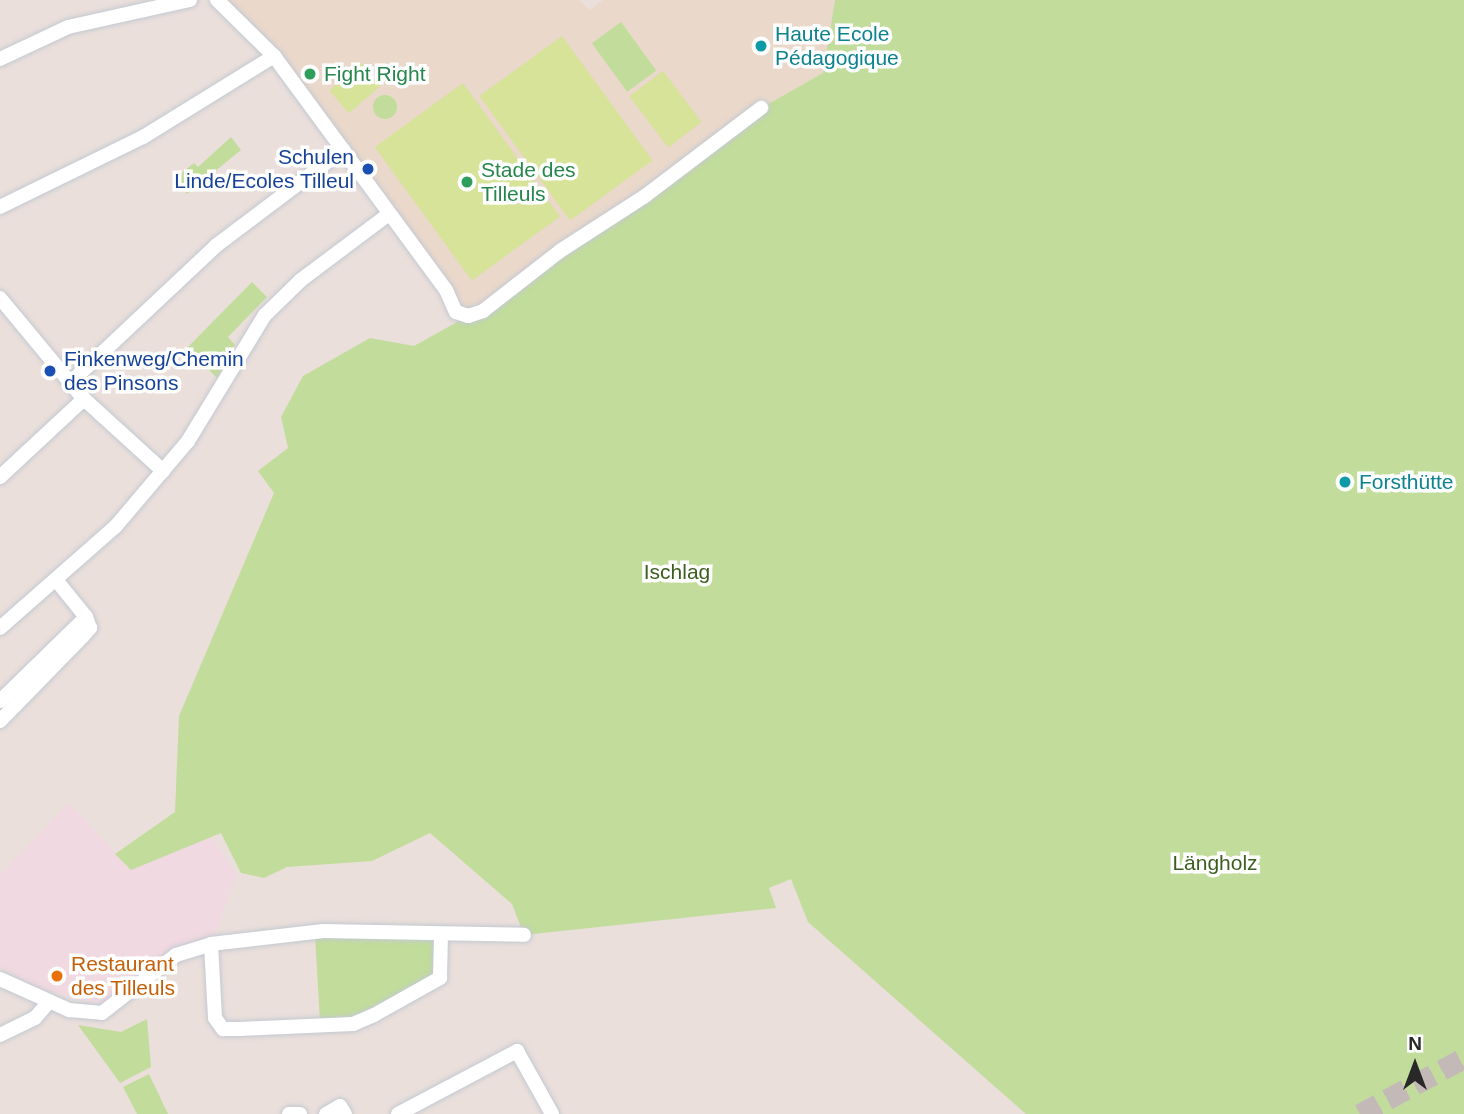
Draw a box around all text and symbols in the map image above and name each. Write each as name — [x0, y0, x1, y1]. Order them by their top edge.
place label: Haute Ecole Pédagogique — [775, 21, 899, 71]
marker: Haute Ecole Pédagogique — [753, 38, 769, 54]
place label: Fight Right — [324, 61, 426, 87]
marker: Fight Right — [302, 66, 318, 82]
place label: Schulen Linde/Ecoles Tilleul — [174, 144, 354, 194]
place label: Stade des Tilleuls — [481, 157, 576, 207]
marker: Schulen Linde/Ecoles Tilleul — [360, 161, 376, 177]
marker: Stade des Tilleuls — [459, 174, 475, 190]
place label: Finkenweg/Chemin des Pinsons — [64, 346, 244, 396]
marker: Finkenweg/Chemin des Pinsons — [42, 363, 58, 379]
place label: Forsthütte — [1359, 469, 1454, 495]
marker: Forsthütte — [1337, 474, 1353, 490]
park label: Ischlag — [644, 559, 710, 585]
park label: Längholz — [1172, 850, 1258, 876]
place label: Restaurant des Tilleuls — [71, 951, 175, 1001]
marker: Restaurant des Tilleuls — [49, 968, 65, 984]
north arrow — [1380, 1030, 1450, 1100]
text: N — [1408, 1033, 1422, 1054]

